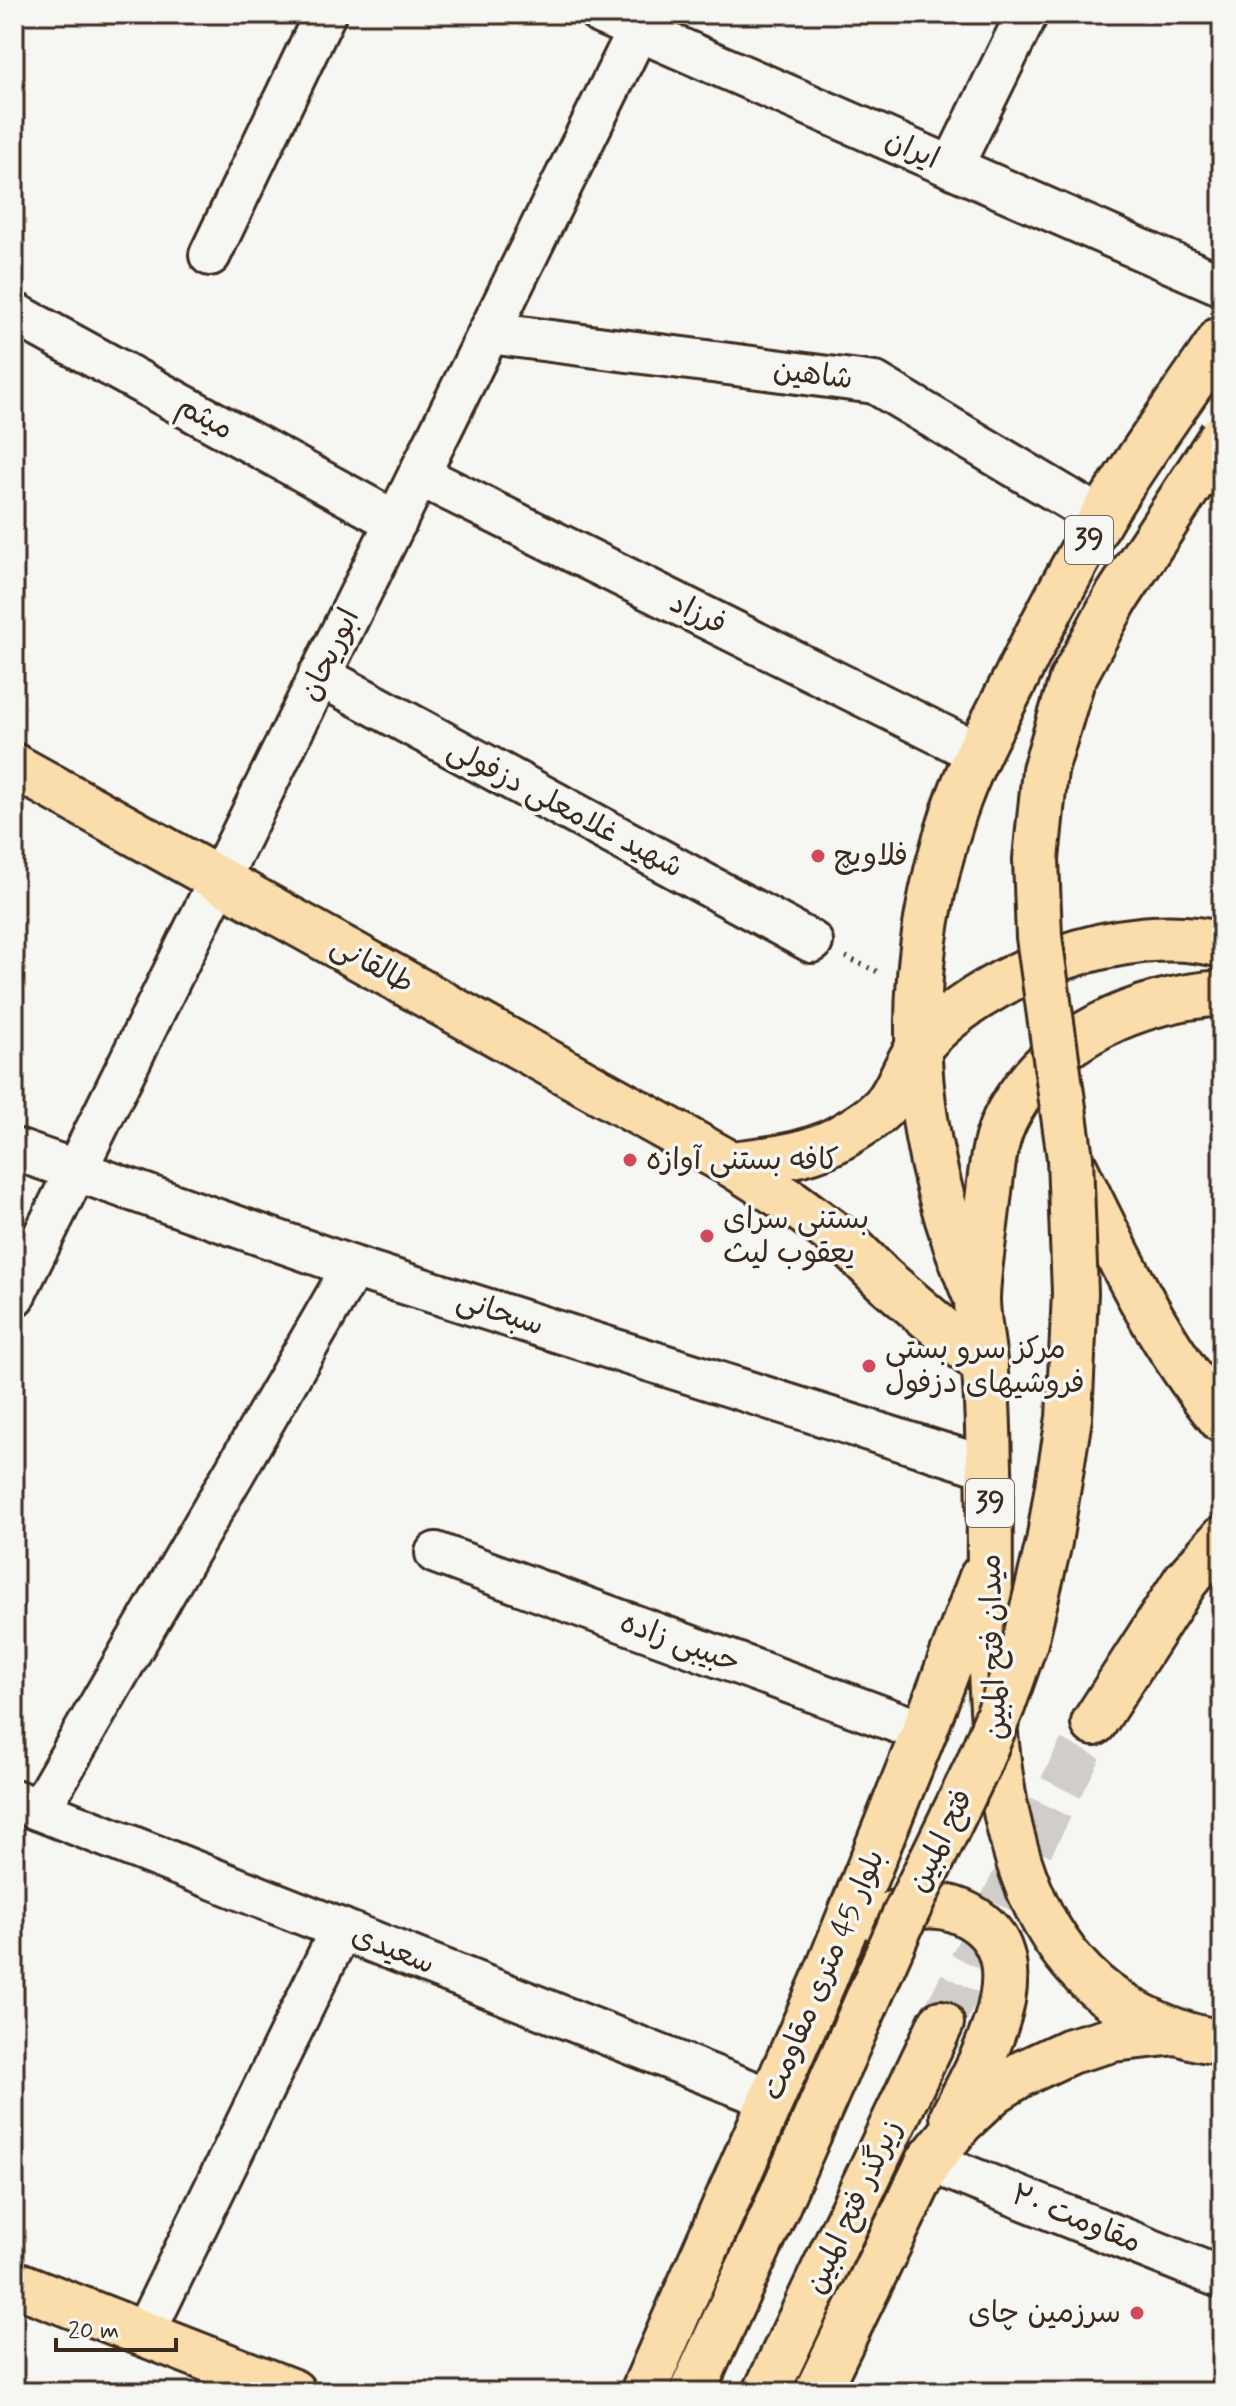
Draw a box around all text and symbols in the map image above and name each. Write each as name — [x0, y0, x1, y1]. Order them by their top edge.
street label: ایران — [879, 121, 945, 179]
street label: شاهین — [771, 351, 855, 399]
street label: میثم — [170, 387, 240, 450]
road number: 39 — [1065, 516, 1113, 564]
street label: فرزاد — [663, 584, 733, 644]
street label: ابوریحان — [291, 602, 369, 708]
street label: شهید غلامعلی دزفولی — [441, 730, 689, 888]
place label: فلاویچ — [834, 837, 908, 876]
marker: فلاویچ — [809, 847, 827, 865]
street label: طالقانی — [324, 926, 420, 1004]
place label: کافه بستنی آوازه — [646, 1141, 839, 1180]
marker: کافه بستنی آوازه — [621, 1151, 639, 1169]
place label: بستنی سرای یعقوب لیث — [723, 1200, 869, 1273]
marker: بستنی سرای یعقوب لیث — [698, 1227, 716, 1245]
street label: سبحانی — [451, 1281, 549, 1345]
place label: مرکز سرو بستی فروشیهای دزفول — [885, 1330, 1085, 1403]
marker: مرکز سرو بستی فروشیهای دزفول — [860, 1357, 878, 1375]
road number: 39 — [966, 1479, 1014, 1527]
street label: میدان فتح المبین — [971, 1553, 1017, 1741]
street label: حبیبی زاده — [615, 1603, 745, 1683]
street label: فتح المبین — [899, 1783, 983, 1899]
street label: بلوار 45 متری مقاومت — [754, 1844, 894, 2106]
street label: سعیدی — [346, 1916, 440, 1984]
street label: زیرگذر فتح المبین — [797, 2113, 911, 2301]
street label: مقاومت ۲۰ — [1005, 2175, 1147, 2263]
place label: سرزمین چای — [968, 2294, 1121, 2333]
scale bar — [56, 2302, 176, 2352]
marker: سرزمین چای — [1128, 2304, 1146, 2322]
text: 20 m — [68, 2316, 119, 2347]

